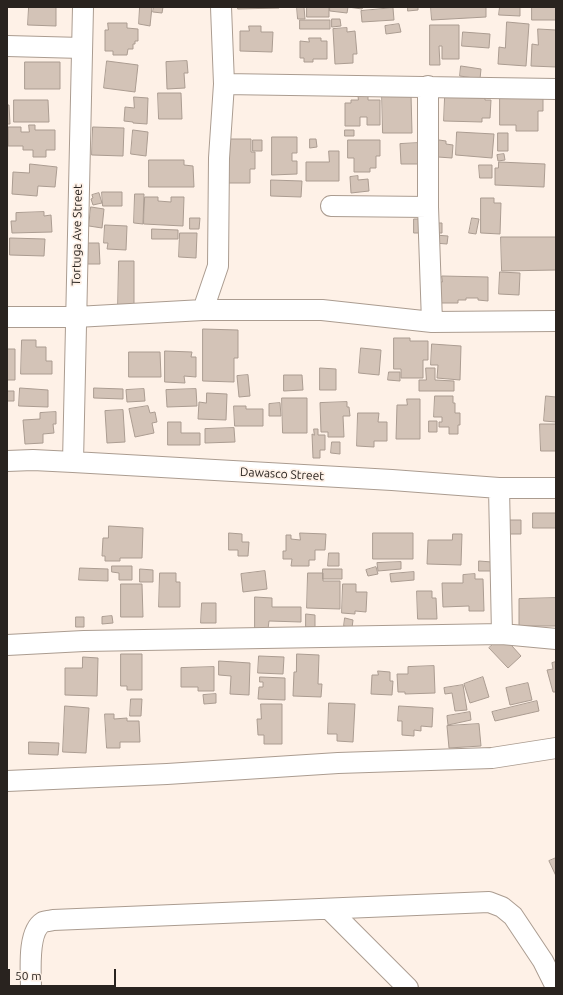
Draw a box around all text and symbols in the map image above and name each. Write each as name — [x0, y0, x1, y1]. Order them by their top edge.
street label: Tortuga Ave Street — [69, 184, 85, 286]
street label: Dawasco Street — [240, 465, 324, 483]
scale bar — [10, 961, 118, 987]
text: 50 m — [15, 969, 42, 982]

